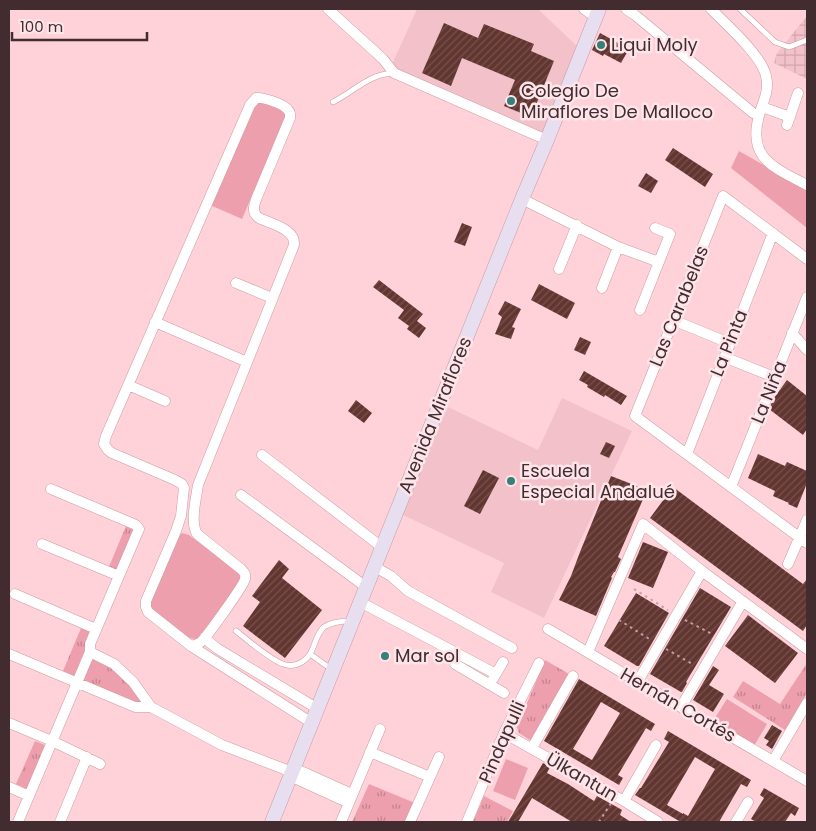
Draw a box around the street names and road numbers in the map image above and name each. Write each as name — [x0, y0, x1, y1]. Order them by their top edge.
street label: Las Carabelas — [643, 242, 714, 370]
street label: La Pinta — [704, 306, 753, 380]
street label: Avenida Miraflores — [392, 333, 477, 497]
street label: La Niña — [745, 357, 792, 427]
street label: Hernán Cortés — [616, 661, 741, 748]
street label: Pindapulli — [472, 697, 531, 787]
street label: Ülkantun — [542, 746, 623, 807]

